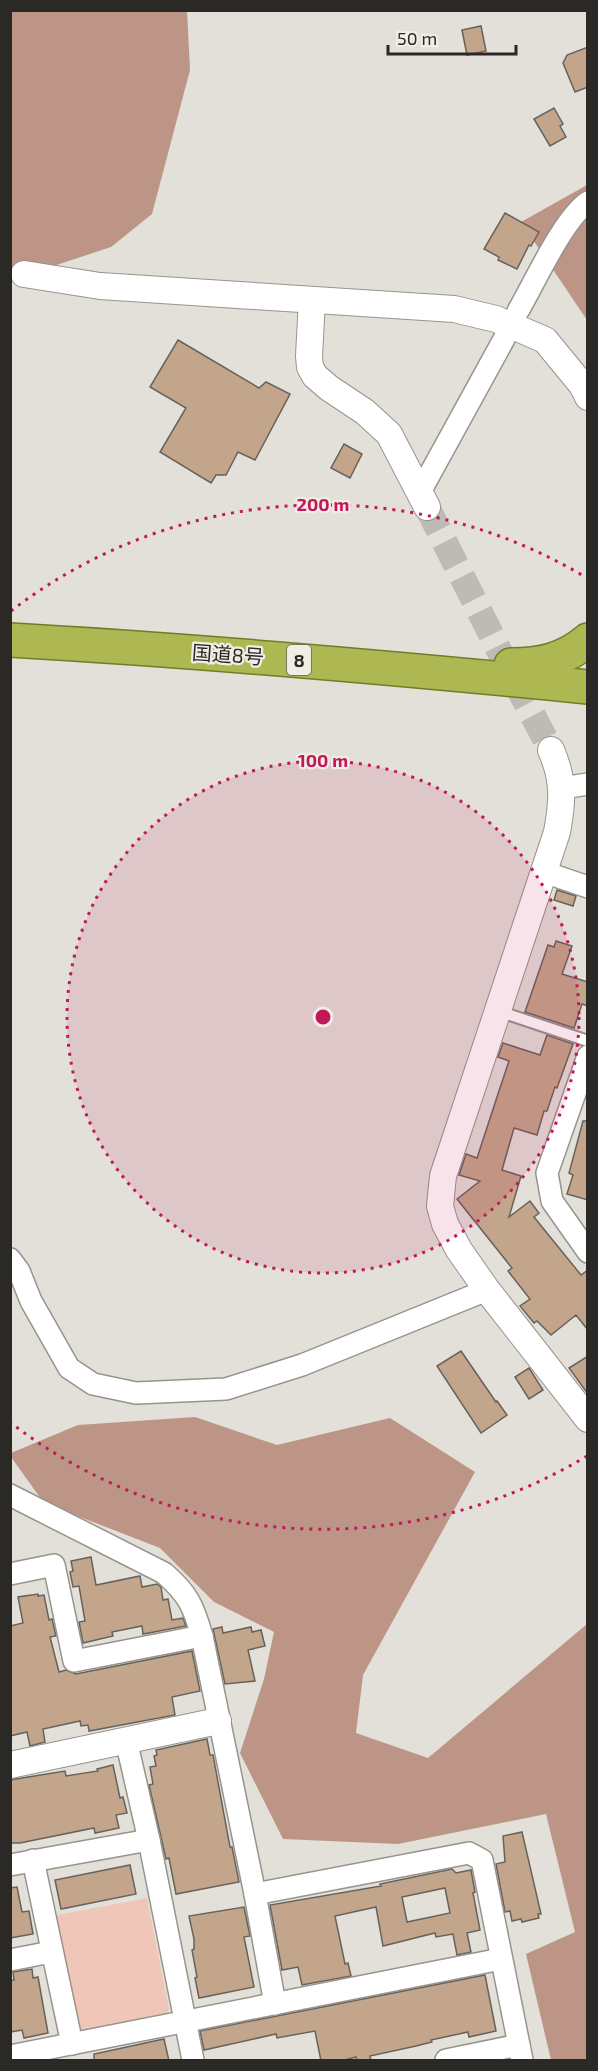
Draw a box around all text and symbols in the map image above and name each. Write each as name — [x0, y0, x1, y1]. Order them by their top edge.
scale bar — [388, 18, 516, 56]
text: 50 m — [397, 27, 437, 49]
text: 200 m — [297, 493, 349, 515]
street label: 国道8号 — [191, 640, 265, 668]
road number: 8 — [287, 645, 311, 675]
text: 100 m — [298, 749, 348, 771]
centre of rings — [313, 1007, 333, 1027]

